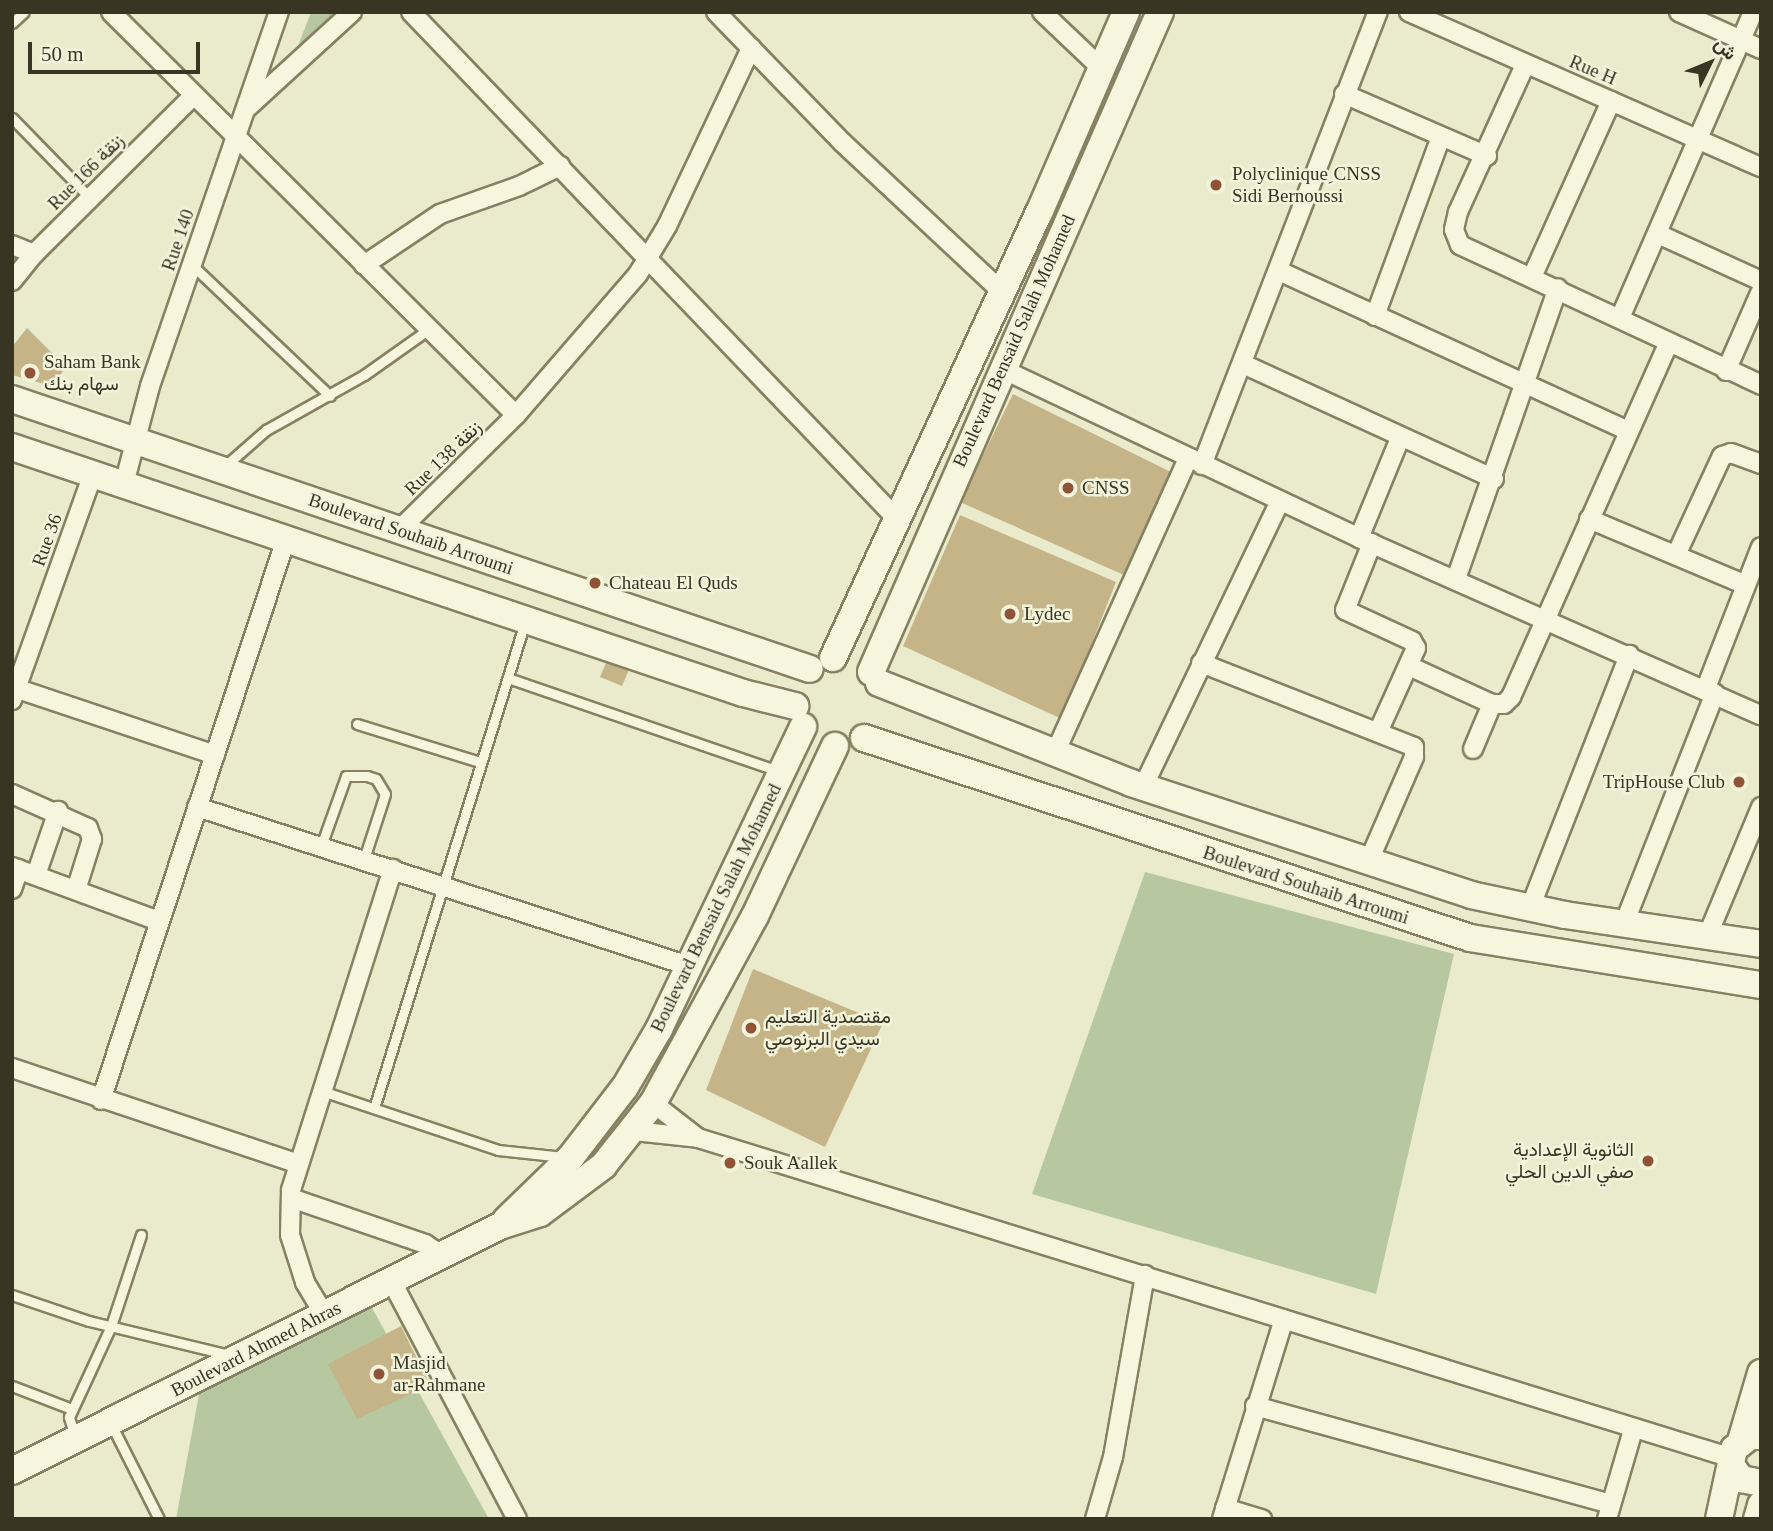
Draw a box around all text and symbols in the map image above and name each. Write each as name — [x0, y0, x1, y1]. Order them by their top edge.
scale bar — [32, 28, 203, 72]
north arrow — [1675, 28, 1745, 98]
text: ش — [1710, 33, 1741, 64]
text: 50 m — [41, 42, 84, 66]
street label: Rue H — [1566, 50, 1620, 90]
street label: Rue 166 زنقة — [43, 129, 129, 215]
place label: Polyclinique ِCNSS Sidi Bernoussi — [1232, 163, 1380, 207]
marker: Polyclinique ِCNSS Sidi Bernoussi — [1206, 175, 1226, 195]
street label: Rue 140 — [157, 206, 199, 274]
street label: Boulevard Bensaid Salah Mohamed — [948, 211, 1080, 471]
place label: Saham Bank سهام بنك — [44, 351, 141, 395]
marker: Saham Bank سهام بنك — [22, 365, 38, 381]
street label: Rue 138 زنقة — [400, 416, 486, 500]
place label: CNSS — [1082, 477, 1130, 499]
marker: CNSS — [1060, 480, 1076, 496]
street label: Boulevard Souhaib Arroumi — [305, 488, 517, 580]
street label: Rue 36 — [27, 511, 67, 569]
place label: Chateau El Quds — [609, 572, 738, 594]
marker: Chateau El Quds — [587, 575, 603, 591]
place label: Lydec — [1024, 603, 1070, 625]
marker: Lydec — [1002, 606, 1018, 622]
place label: TripHouse Club — [1603, 771, 1725, 793]
marker: TripHouse Club — [1731, 774, 1747, 790]
street label: Boulevard Bensaid Salah Mohamed — [646, 780, 786, 1036]
street label: Boulevard Souhaib Arroumi — [1200, 841, 1412, 929]
place label: مقتصدية التعليم سيدي البرنوصي — [765, 1006, 891, 1050]
marker: مقتصدية التعليم سيدي البرنوصي — [743, 1020, 759, 1036]
place label: الثانوية الإعدادية صفي الدين الحلي — [1505, 1139, 1634, 1183]
place label: Souk Aallek — [744, 1152, 838, 1174]
marker: الثانوية الإعدادية صفي الدين الحلي — [1640, 1153, 1656, 1169]
marker: Souk Aallek — [722, 1155, 738, 1171]
street label: Boulevard Ahmed Ahras — [166, 1296, 346, 1402]
place label: Masjid ar-Rahmane — [393, 1352, 485, 1396]
marker: Masjid ar-Rahmane — [371, 1366, 387, 1382]

